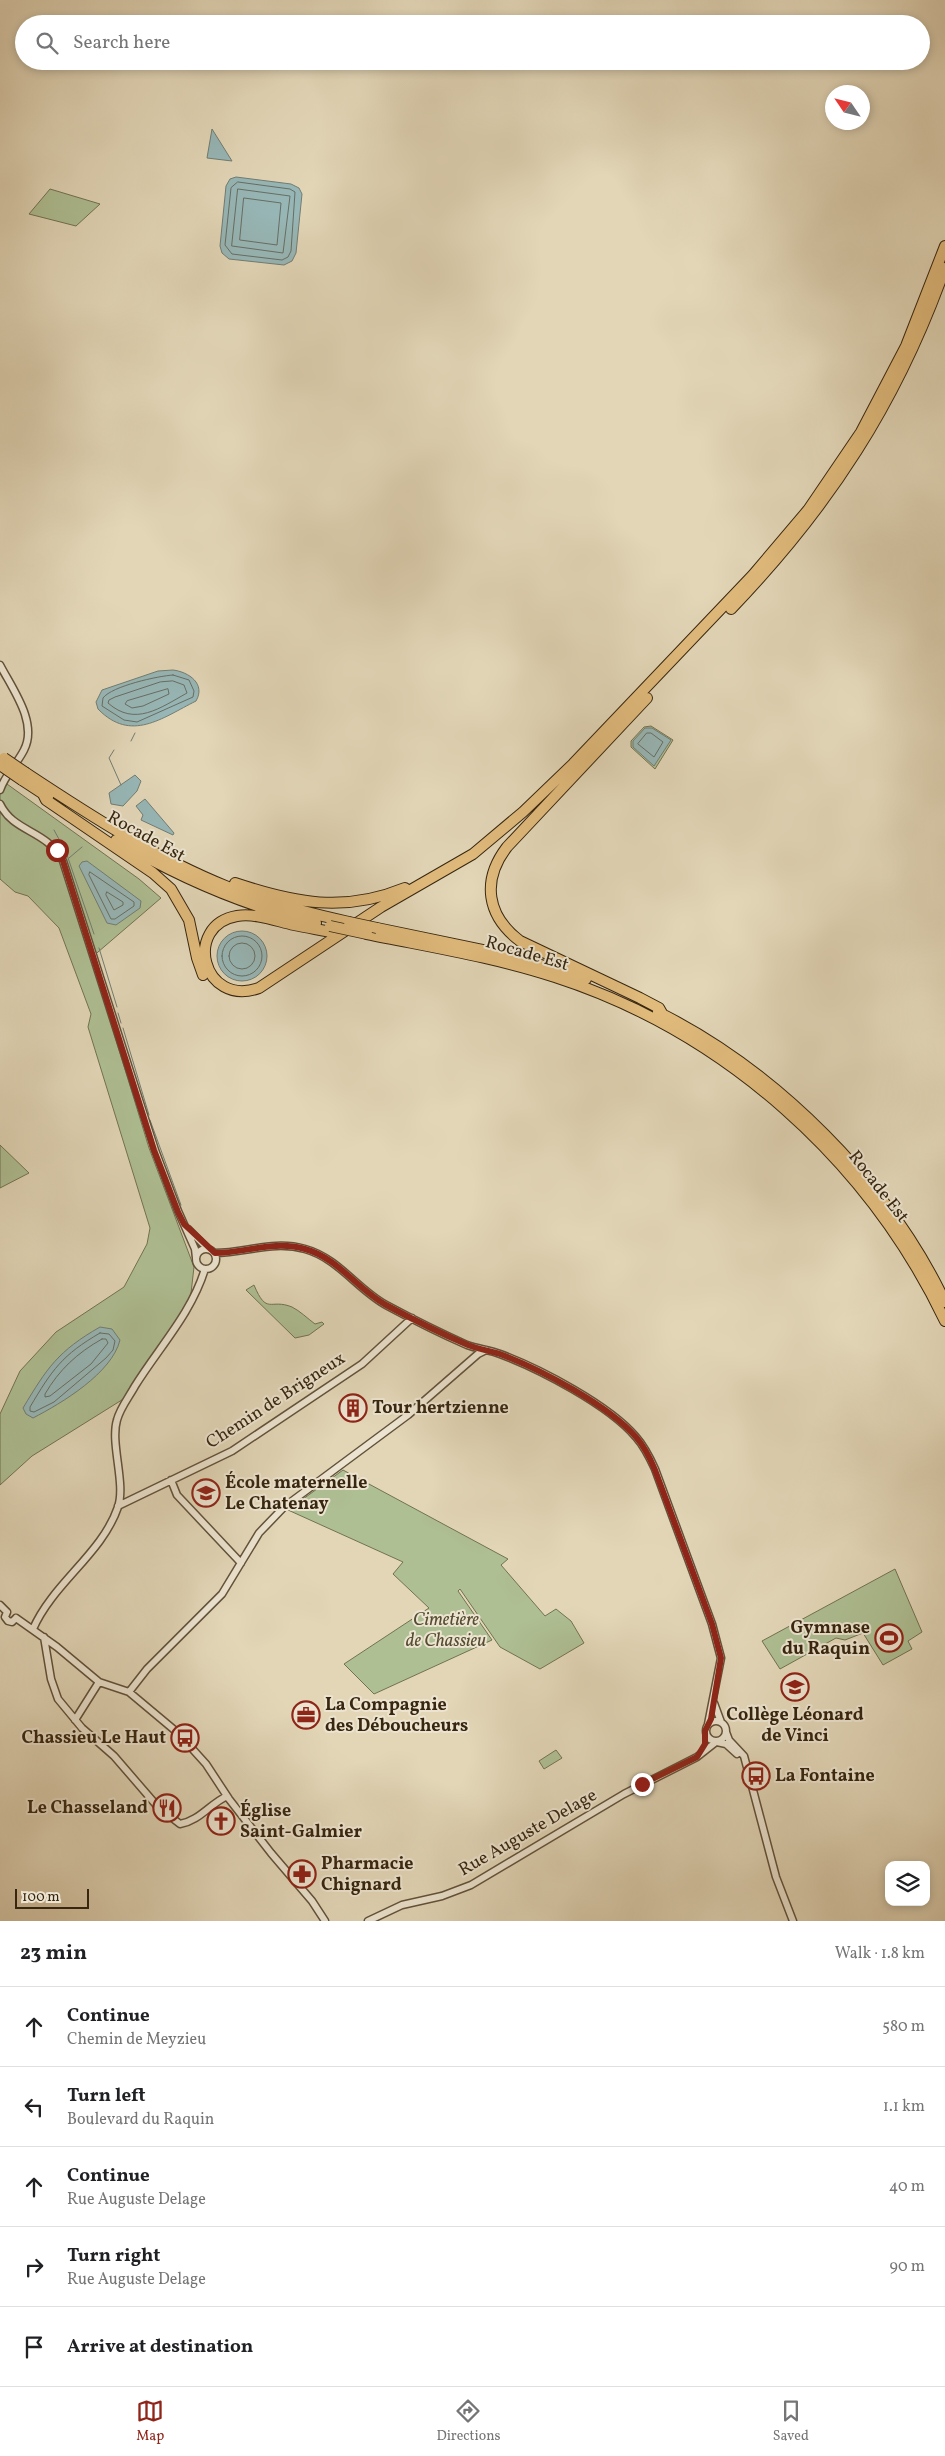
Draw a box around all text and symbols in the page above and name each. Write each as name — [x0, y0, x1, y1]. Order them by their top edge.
search box — [15, 15, 930, 70]
icon: search — [33, 29, 61, 57]
text: Search here — [73, 30, 170, 56]
north arrow — [825, 85, 870, 130]
street label: Rocade Est — [102, 805, 190, 869]
route start — [46, 839, 69, 862]
street label: Rocade Est — [482, 930, 572, 978]
street label: Rocade Est — [842, 1146, 914, 1228]
street label: Chemin de Brigneux — [202, 1347, 350, 1455]
building icon: Tour hertzienne — [338, 1393, 368, 1423]
place label: Tour hertzienne — [372, 1396, 509, 1421]
place label: École maternelle Le Chatenay — [225, 1471, 367, 1517]
school or university icon: École maternelle Le Chatenay — [191, 1478, 221, 1508]
park label: Cimetière de Chassieu — [406, 1608, 486, 1654]
place label: Gymnase du Raquin — [782, 1616, 870, 1662]
sports icon: Gymnase du Raquin — [874, 1623, 904, 1653]
school or university icon: Collège Léonard de Vinci — [780, 1672, 810, 1702]
place label: La Compagnie des Déboucheurs — [325, 1693, 468, 1739]
office icon: La Compagnie des Déboucheurs — [291, 1700, 321, 1730]
place label: Collège Léonard de Vinci — [726, 1703, 864, 1749]
bus stop icon: Chassieu Le Haut — [170, 1723, 200, 1753]
place label: Chassieu Le Haut — [21, 1726, 166, 1751]
bus stop icon: La Fontaine — [741, 1761, 771, 1791]
place label: La Fontaine — [775, 1764, 875, 1789]
route end — [631, 1773, 654, 1796]
street label: Rue Auguste Delage — [454, 1783, 602, 1883]
restaurant icon: Le Chasseland — [152, 1793, 182, 1823]
place label: Le Chasseland — [27, 1796, 148, 1821]
place label: Église Saint-Galmier — [240, 1799, 363, 1845]
church icon: Église Saint-Galmier — [206, 1806, 236, 1836]
place label: Pharmacie Chignard — [321, 1852, 414, 1898]
pharmacy icon: Pharmacie Chignard — [287, 1859, 317, 1889]
map controls — [885, 1861, 930, 1906]
button: layers — [885, 1861, 930, 1906]
scale bar — [15, 1886, 89, 1909]
text: 100 m — [22, 1888, 60, 1907]
text: 23 min — [20, 1939, 87, 1968]
text: Walk · 1.8 km — [835, 1943, 925, 1965]
text: Continue — [67, 2003, 150, 2029]
icon: ahead — [20, 2013, 48, 2041]
text: 580 m — [882, 2016, 925, 2038]
text: Chemin de Meyzieu — [67, 2029, 206, 2051]
text: Turn left — [67, 2083, 146, 2109]
icon: left — [20, 2093, 48, 2121]
text: 1.1 km — [883, 2096, 925, 2118]
text: Boulevard du Raquin — [67, 2109, 214, 2131]
text: Continue — [67, 2163, 150, 2189]
icon: ahead — [20, 2173, 48, 2201]
text: 40 m — [889, 2176, 925, 2198]
text: Rue Auguste Delage — [67, 2189, 206, 2211]
text: Turn right — [67, 2243, 160, 2269]
icon: right — [20, 2253, 48, 2281]
text: 90 m — [889, 2256, 925, 2278]
text: Rue Auguste Delage — [67, 2269, 206, 2291]
icon: arrive — [20, 2333, 48, 2361]
text: Arrive at destination — [67, 2334, 253, 2360]
tab: Map — [136, 2397, 164, 2446]
tab: Directions — [436, 2397, 501, 2446]
tab: Saved — [773, 2397, 809, 2446]

